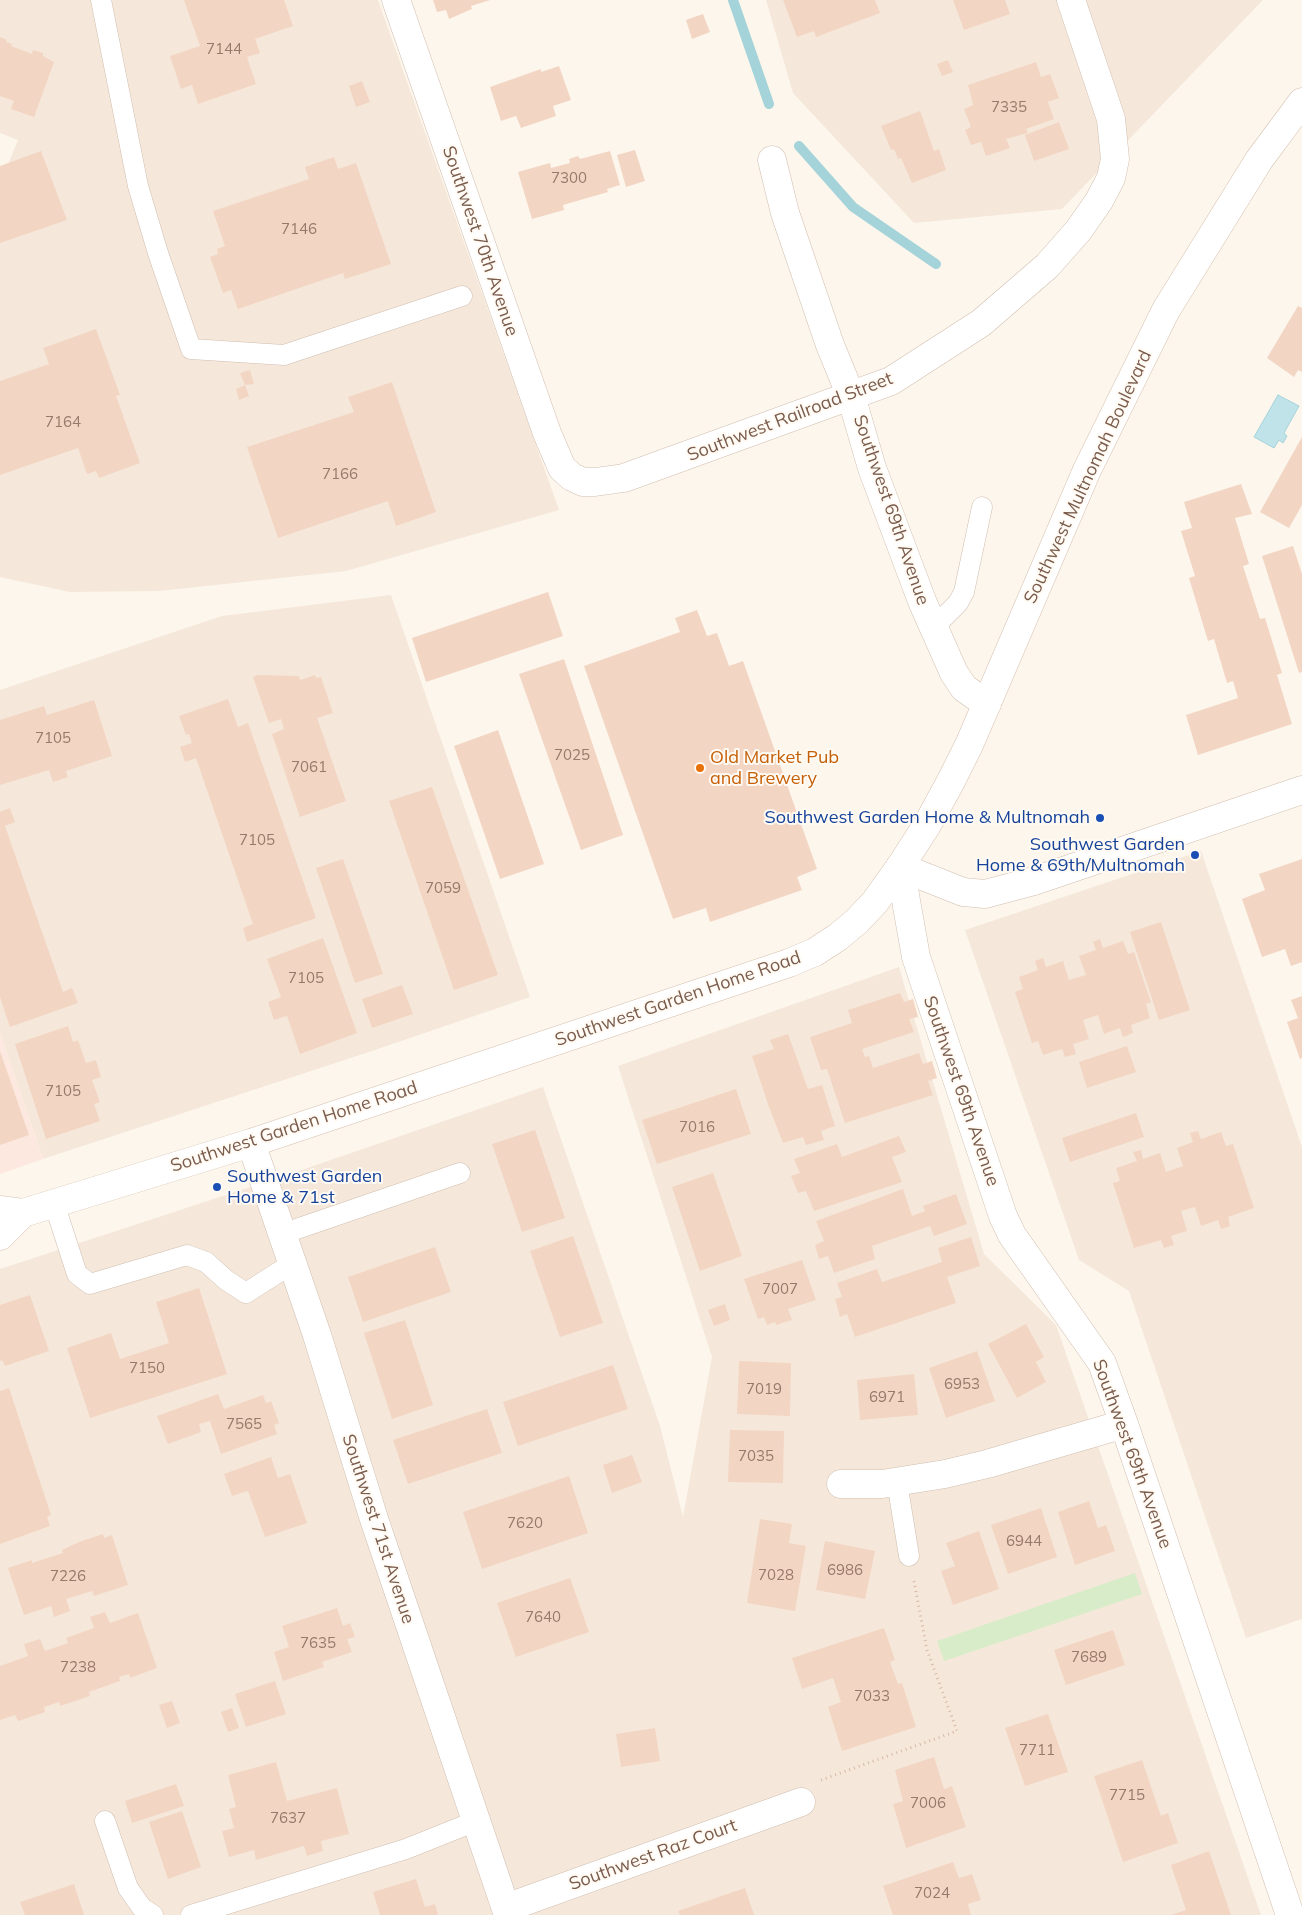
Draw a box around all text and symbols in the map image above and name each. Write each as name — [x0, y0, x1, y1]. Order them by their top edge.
house number: 7144 — [206, 40, 242, 58]
house number: 7335 — [991, 98, 1027, 116]
street label: Southwest 70th Avenue — [437, 143, 523, 339]
house number: 7300 — [551, 169, 587, 187]
house number: 7146 — [281, 220, 317, 238]
street label: Southwest Multnomah Boulevard — [1020, 347, 1156, 607]
street label: Southwest Railroad Street — [684, 368, 896, 466]
street label: Southwest 69th Avenue — [848, 412, 934, 608]
house number: 7164 — [45, 413, 81, 431]
house number: 7166 — [322, 465, 358, 483]
house number: 7105 — [35, 729, 71, 747]
house number: 7025 — [554, 746, 590, 764]
place label: Old Market Pub and Brewery — [710, 747, 839, 790]
house number: 7061 — [291, 758, 327, 776]
marker: Old Market Pub and Brewery — [694, 762, 706, 774]
place label: Southwest Garden Home & Multnomah — [764, 807, 1090, 829]
marker: Southwest Garden Home & Multnomah — [1094, 812, 1106, 824]
house number: 7105 — [239, 831, 275, 849]
place label: Southwest Garden Home & 69th/Multnomah — [976, 834, 1185, 876]
marker: Southwest Garden Home & 69th/Multnomah — [1189, 849, 1201, 861]
house number: 7059 — [425, 879, 461, 897]
street label: Southwest Garden Home Road — [552, 947, 804, 1051]
house number: 7105 — [288, 969, 324, 987]
street label: Southwest 69th Avenue — [918, 993, 1004, 1189]
street label: Southwest Garden Home Road — [168, 1077, 420, 1177]
house number: 7105 — [45, 1082, 81, 1100]
house number: 7016 — [679, 1118, 715, 1136]
place label: Southwest Garden Home & 71st — [227, 1166, 382, 1208]
marker: Southwest Garden Home & 71st — [211, 1181, 223, 1193]
house number: 7007 — [762, 1280, 798, 1298]
street label: Southwest 69th Avenue — [1088, 1357, 1176, 1551]
house number: 7150 — [129, 1359, 165, 1377]
house number: 6953 — [944, 1375, 980, 1393]
house number: 7019 — [746, 1380, 782, 1398]
house number: 6971 — [869, 1388, 905, 1406]
house number: 7565 — [226, 1415, 262, 1433]
street label: Southwest 71st Avenue — [337, 1432, 419, 1626]
house number: 7035 — [738, 1447, 774, 1465]
house number: 7620 — [507, 1514, 543, 1532]
house number: 6944 — [1006, 1532, 1042, 1550]
house number: 6986 — [827, 1561, 863, 1579]
house number: 7028 — [758, 1566, 794, 1584]
house number: 7226 — [50, 1567, 86, 1585]
house number: 7640 — [525, 1608, 561, 1626]
house number: 7635 — [300, 1634, 336, 1652]
house number: 7689 — [1071, 1648, 1107, 1666]
house number: 7238 — [60, 1658, 96, 1676]
house number: 7033 — [854, 1687, 890, 1705]
house number: 7711 — [1019, 1741, 1055, 1759]
house number: 7715 — [1109, 1786, 1145, 1804]
house number: 7006 — [910, 1794, 946, 1812]
house number: 7637 — [270, 1809, 306, 1827]
street label: Southwest Raz Court — [566, 1815, 740, 1895]
house number: 7024 — [914, 1884, 950, 1902]

